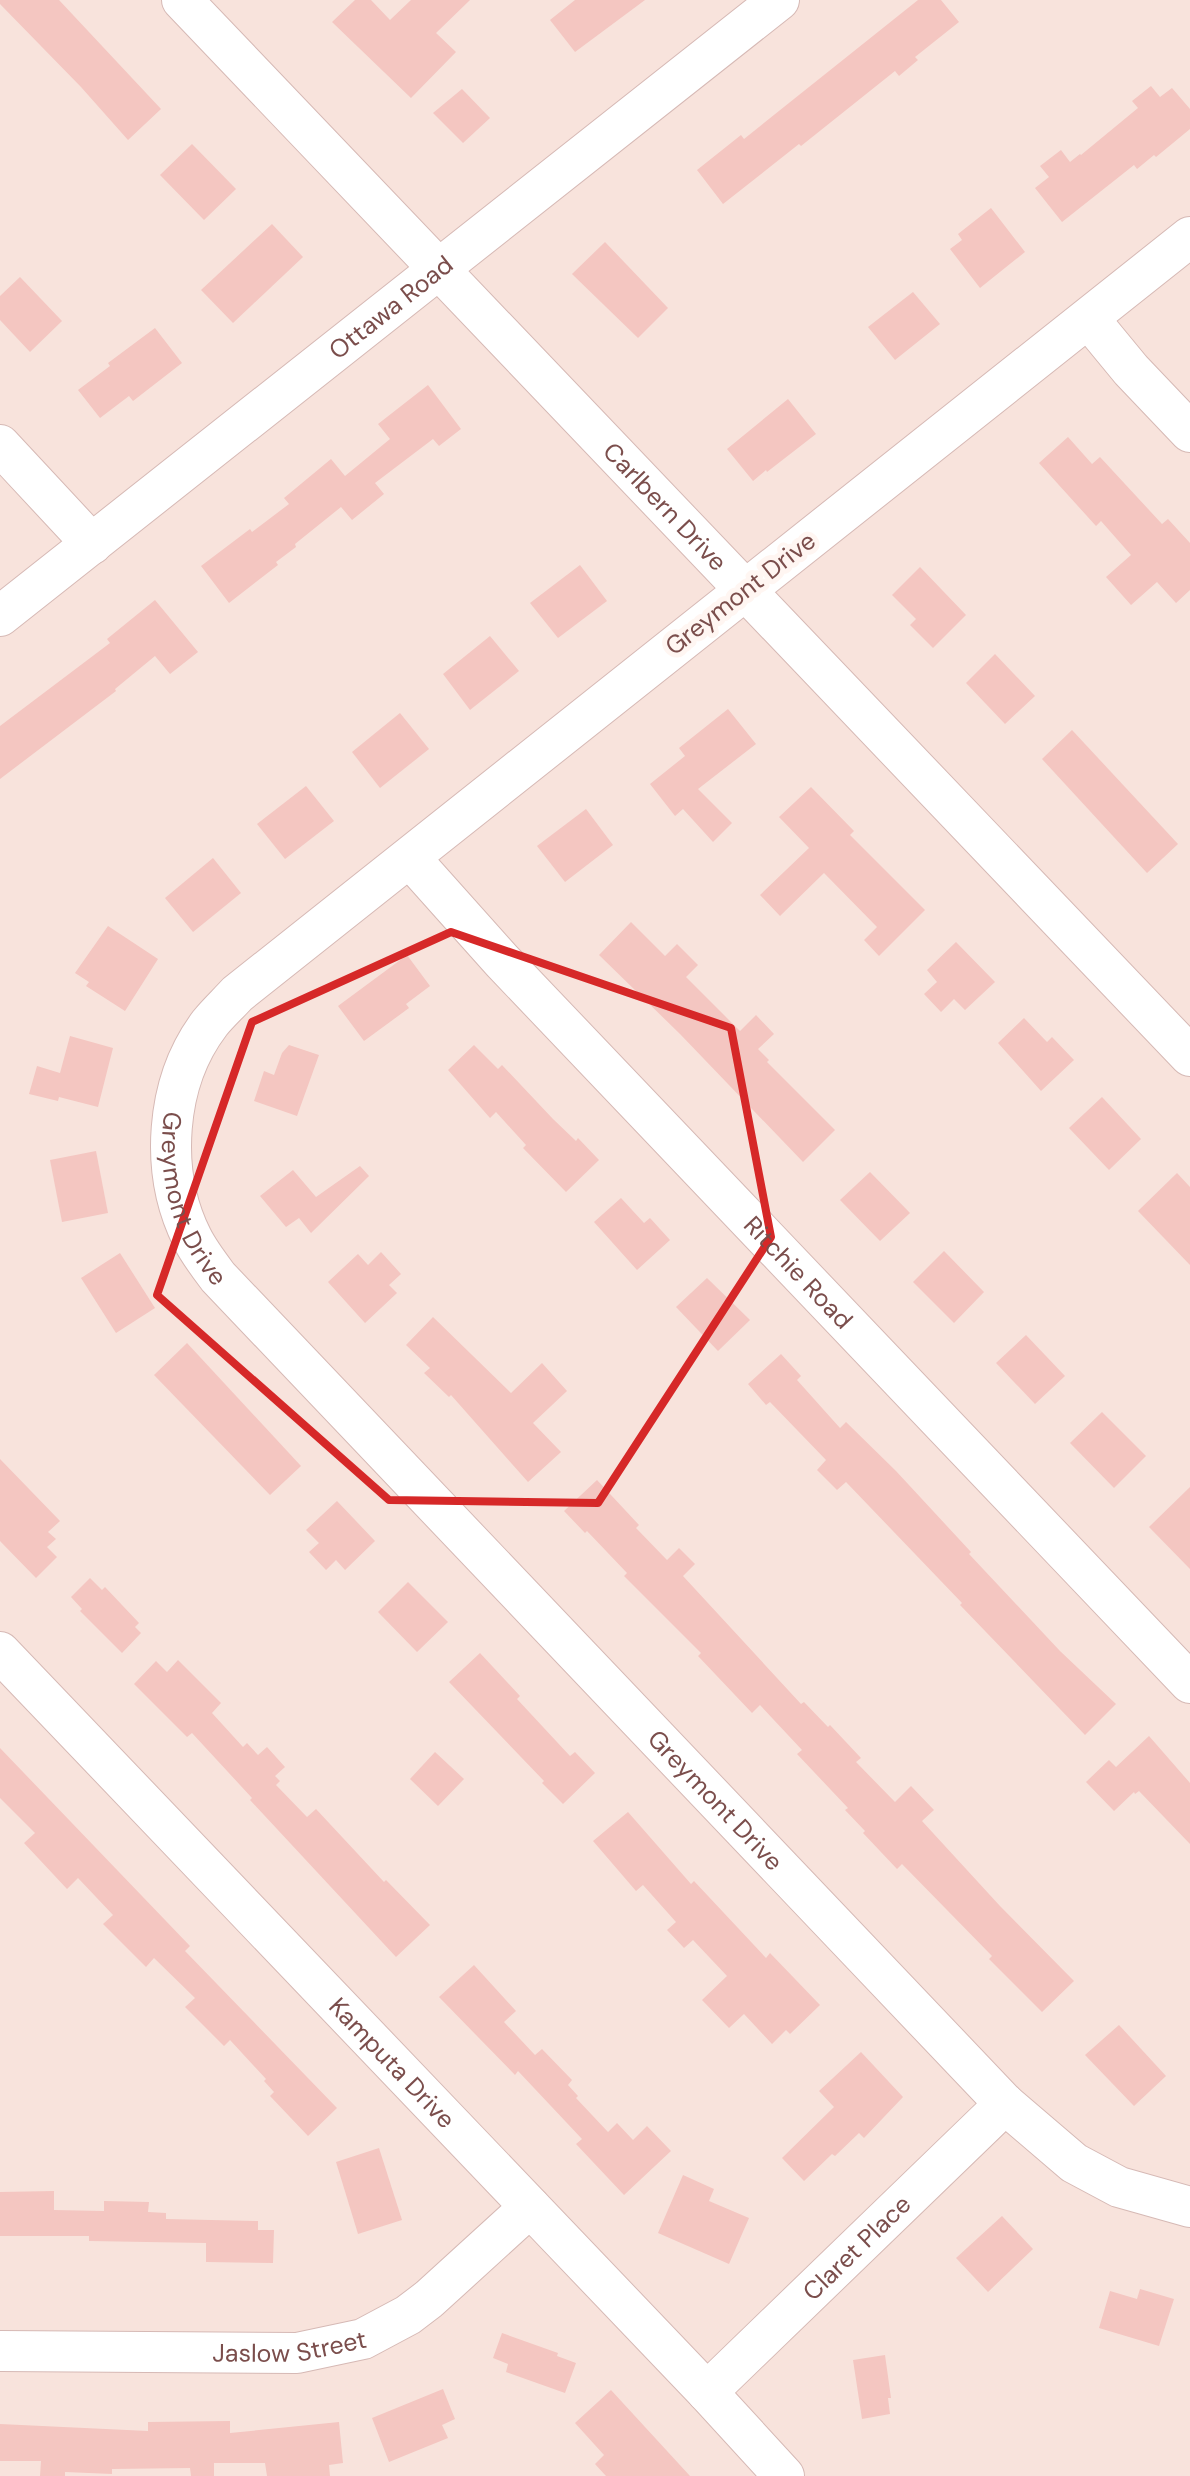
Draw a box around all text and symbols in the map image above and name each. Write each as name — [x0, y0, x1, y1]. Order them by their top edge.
street label: Ottawa Road — [322, 248, 460, 367]
street label: Carlbern Drive — [596, 435, 734, 578]
street label: Greymont Drive — [658, 524, 822, 663]
street label: Greymont Drive — [154, 1110, 235, 1292]
street label: Ritchie Road — [737, 1209, 860, 1336]
street label: Greymont Drive — [640, 1723, 790, 1878]
street label: Kamputa Drive — [322, 1990, 462, 2136]
street label: Claret Place — [796, 2188, 918, 2308]
street label: Jaslow Street — [212, 2323, 370, 2370]

